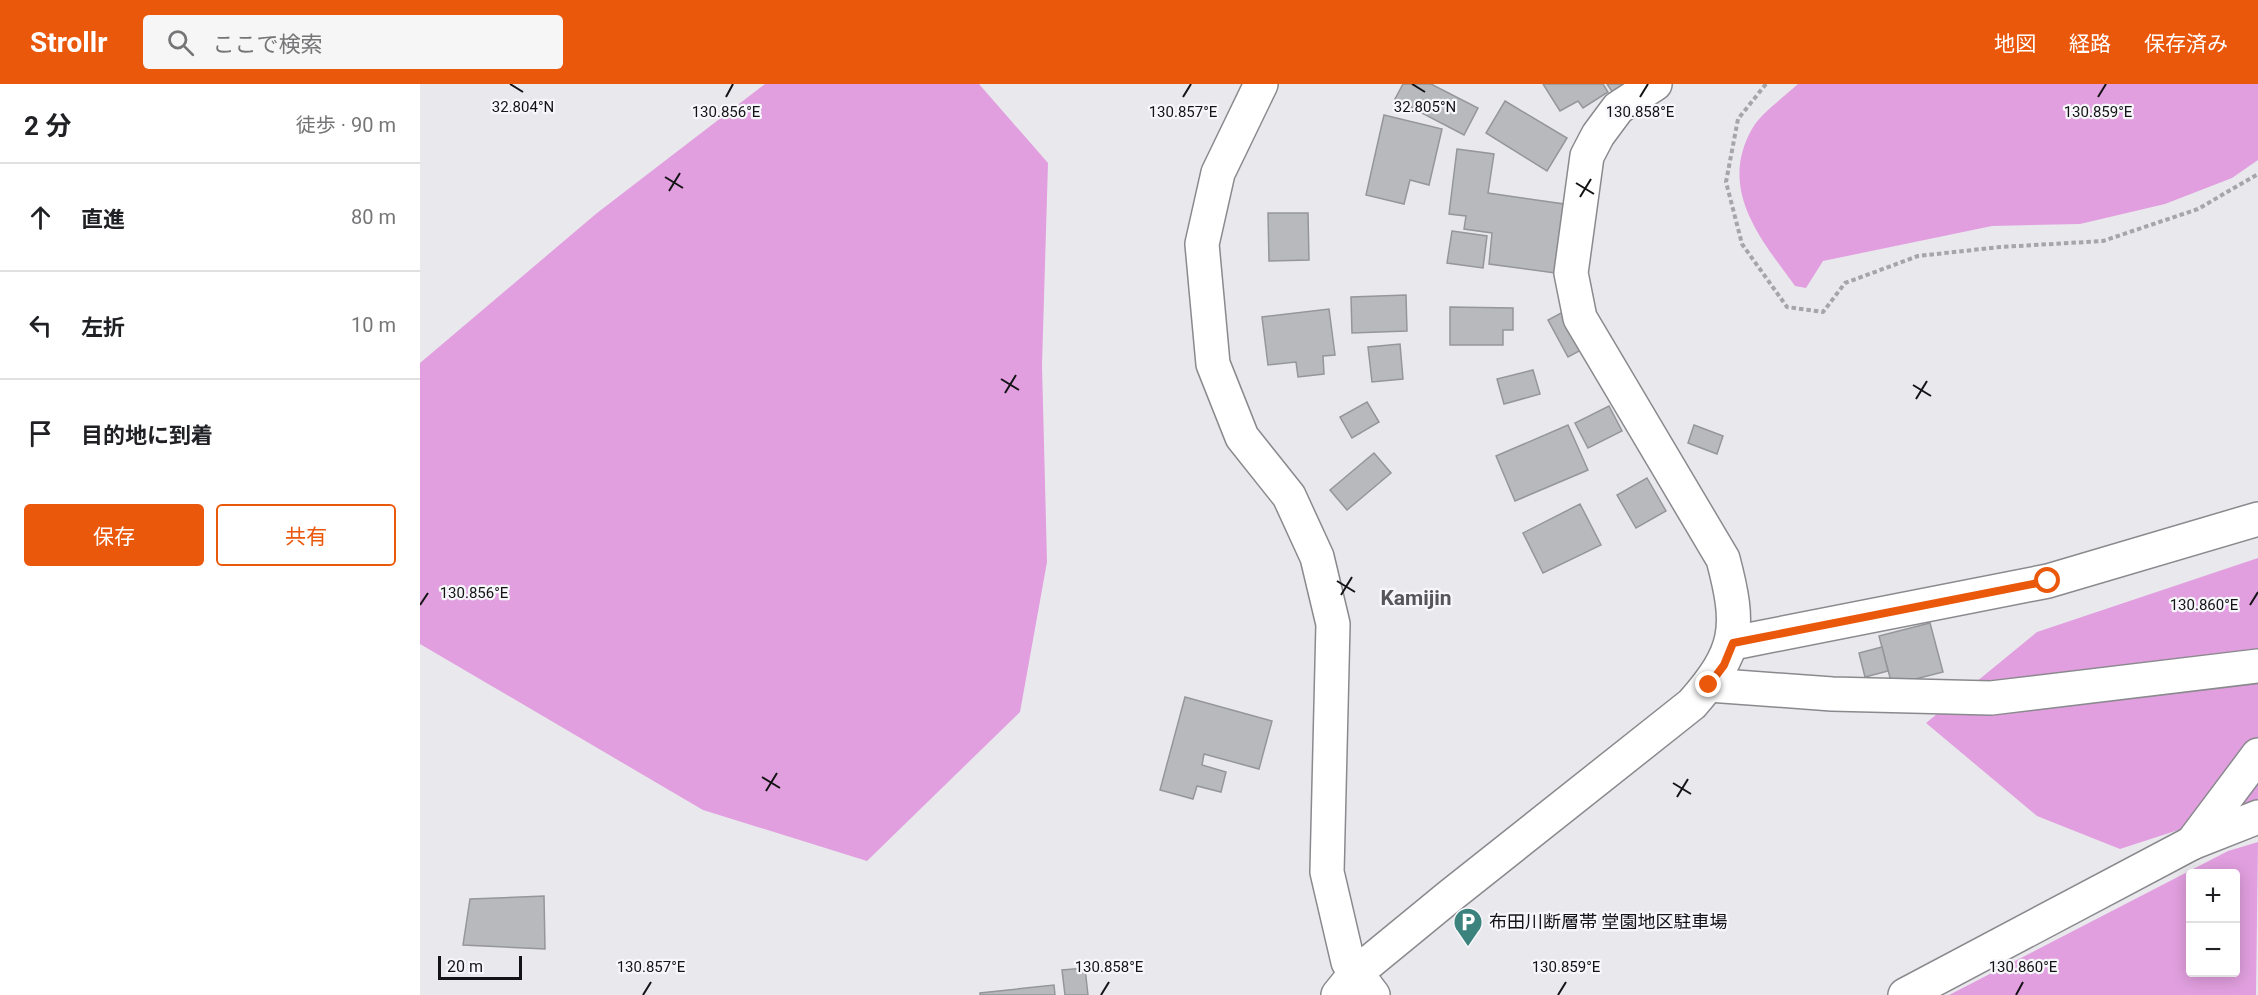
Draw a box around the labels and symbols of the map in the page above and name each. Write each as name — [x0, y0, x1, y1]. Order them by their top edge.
text: 32.804°N — [492, 98, 554, 116]
text: 32.805°N — [1394, 98, 1456, 116]
text: 130.856°E — [692, 103, 761, 121]
text: 130.857°E — [1149, 103, 1218, 121]
text: 130.858°E — [1606, 103, 1675, 121]
text: 130.859°E — [2064, 103, 2133, 121]
route start — [2034, 567, 2060, 593]
text: 130.856°E — [440, 584, 509, 602]
district label: Kamijin — [1380, 586, 1452, 610]
text: 130.860°E — [2170, 596, 2239, 614]
route end — [1695, 671, 1721, 697]
parking icon: 布田川断層帯 堂園地区駐車場 — [1452, 906, 1484, 948]
place label: 布田川断層帯 堂園地区駐車場 — [1489, 911, 1727, 932]
scale bar — [438, 953, 522, 980]
text: 130.857°E — [617, 958, 686, 976]
text: 130.858°E — [1075, 958, 1144, 976]
text: 130.859°E — [1532, 958, 1601, 976]
text: 130.860°E — [1989, 958, 2058, 976]

